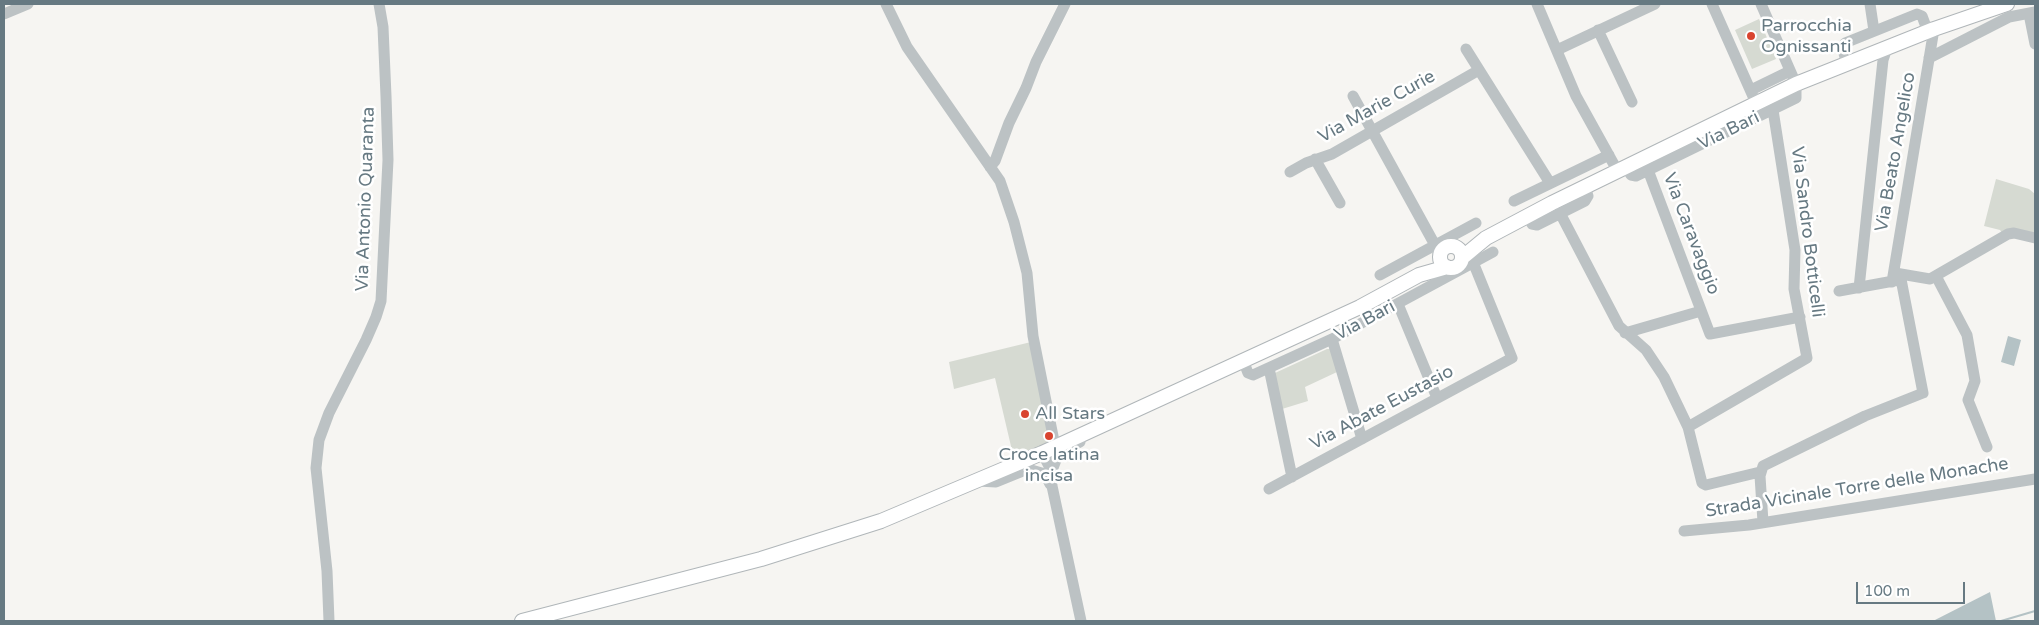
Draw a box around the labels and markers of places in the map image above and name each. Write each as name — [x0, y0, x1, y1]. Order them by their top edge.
place label: Parrocchia Ognissanti — [1761, 15, 1852, 58]
marker: Parrocchia Ognissanti — [1745, 30, 1757, 42]
place label: All Stars — [1035, 403, 1105, 425]
marker: All Stars — [1019, 408, 1031, 420]
marker: Croce latina incisa — [1043, 430, 1055, 442]
place label: Croce latina incisa — [998, 444, 1100, 486]

